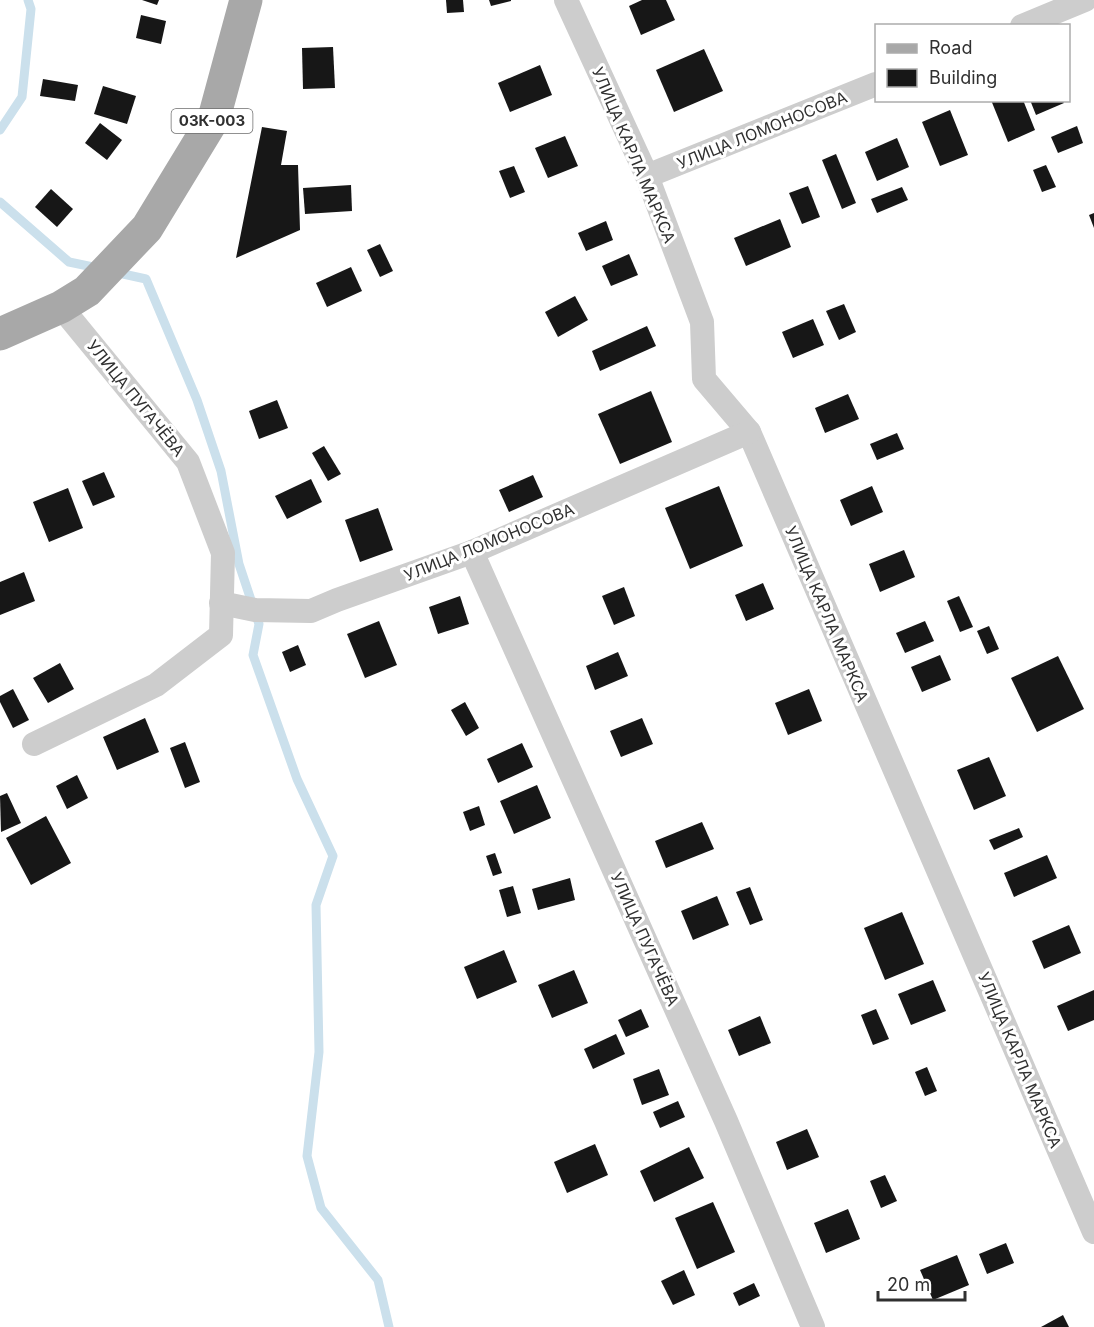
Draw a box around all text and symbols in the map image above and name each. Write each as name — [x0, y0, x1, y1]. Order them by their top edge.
legend — [875, 24, 1070, 102]
text: Road — [929, 37, 972, 58]
street label: УЛИЦА КАРЛА МАРКСА — [588, 64, 680, 246]
text: Building — [929, 67, 997, 88]
street label: УЛИЦА ЛОМОНОСОВА — [674, 87, 850, 173]
road number: 03К-003 — [172, 109, 252, 133]
street label: УЛИЦА ПУГАЧЁВА — [83, 336, 189, 460]
street label: УЛИЦА ЛОМОНОСОВА — [401, 499, 577, 585]
street label: УЛИЦА КАРЛА МАРКСА — [781, 523, 873, 705]
street label: УЛИЦА ПУГАЧЁВА — [607, 869, 683, 1009]
street label: УЛИЦА КАРЛА МАРКСА — [974, 969, 1066, 1151]
scale bar — [878, 1264, 965, 1302]
text: 20 m — [887, 1274, 930, 1295]

